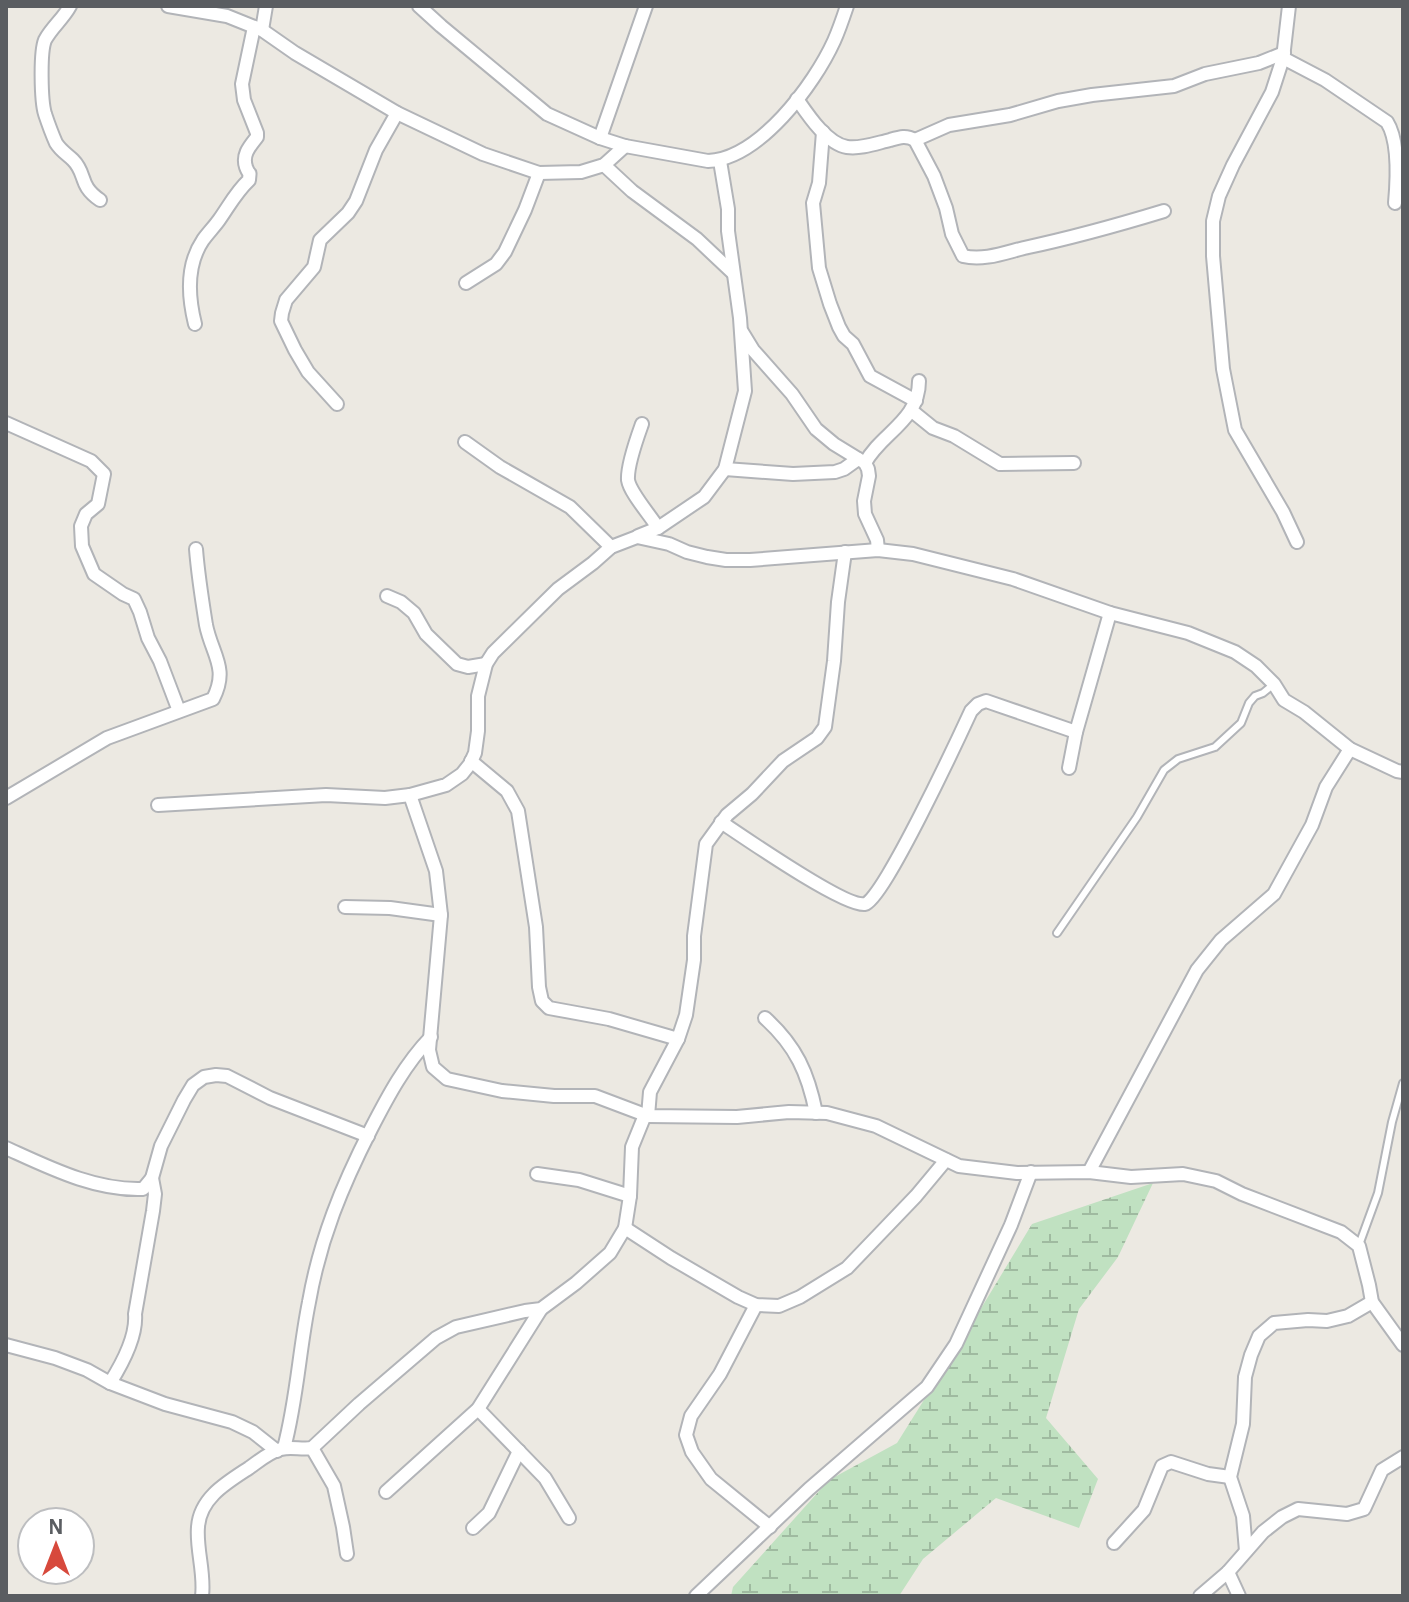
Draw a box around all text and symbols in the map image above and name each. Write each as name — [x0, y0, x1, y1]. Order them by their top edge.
north arrow — [16, 1506, 96, 1586]
text: N — [48, 1516, 64, 1538]

